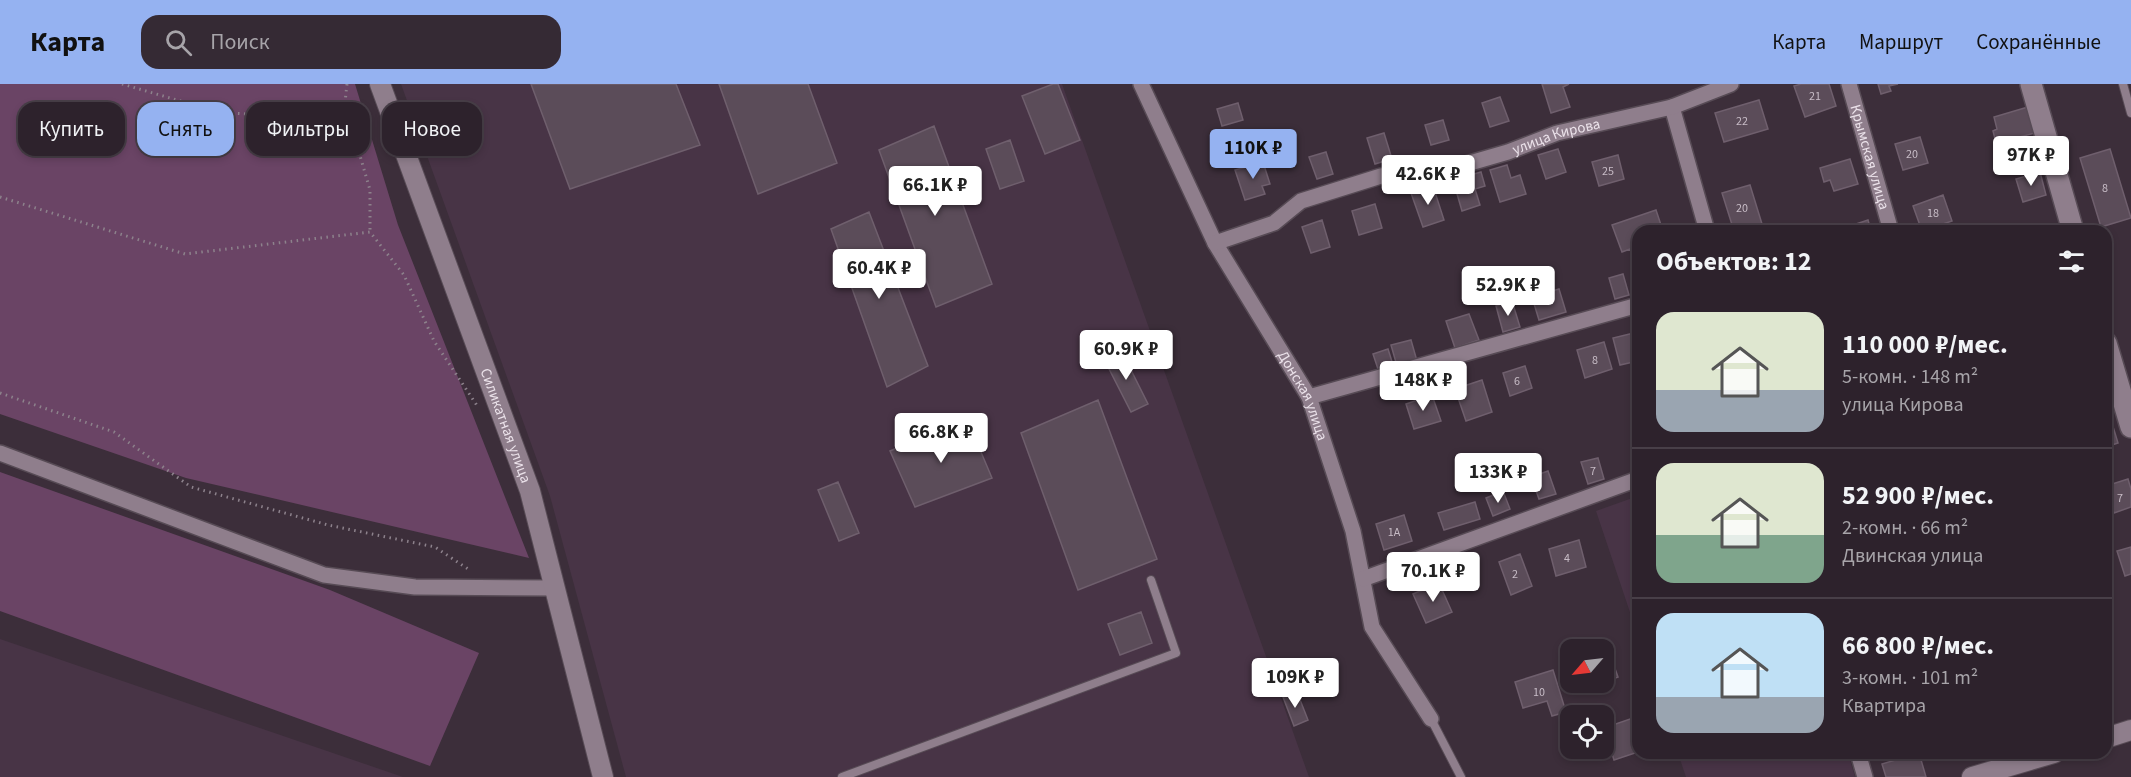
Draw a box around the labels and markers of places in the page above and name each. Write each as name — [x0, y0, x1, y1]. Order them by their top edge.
pin: 110K ₽ — [1204, 129, 1302, 180]
pin: 97K ₽ — [1989, 136, 2073, 187]
pin: 42.6K ₽ — [1373, 155, 1483, 206]
pin: 66.1K ₽ — [880, 166, 990, 217]
pin: 60.4K ₽ — [824, 249, 934, 300]
pin: 52.9K ₽ — [1453, 266, 1563, 317]
pin: 60.9K ₽ — [1071, 330, 1181, 381]
pin: 148K ₽ — [1374, 361, 1472, 412]
pin: 66.8K ₽ — [886, 413, 996, 464]
pin: 133K ₽ — [1449, 453, 1547, 504]
pin: 70.1K ₽ — [1378, 552, 1488, 603]
pin: 109K ₽ — [1246, 658, 1344, 709]

